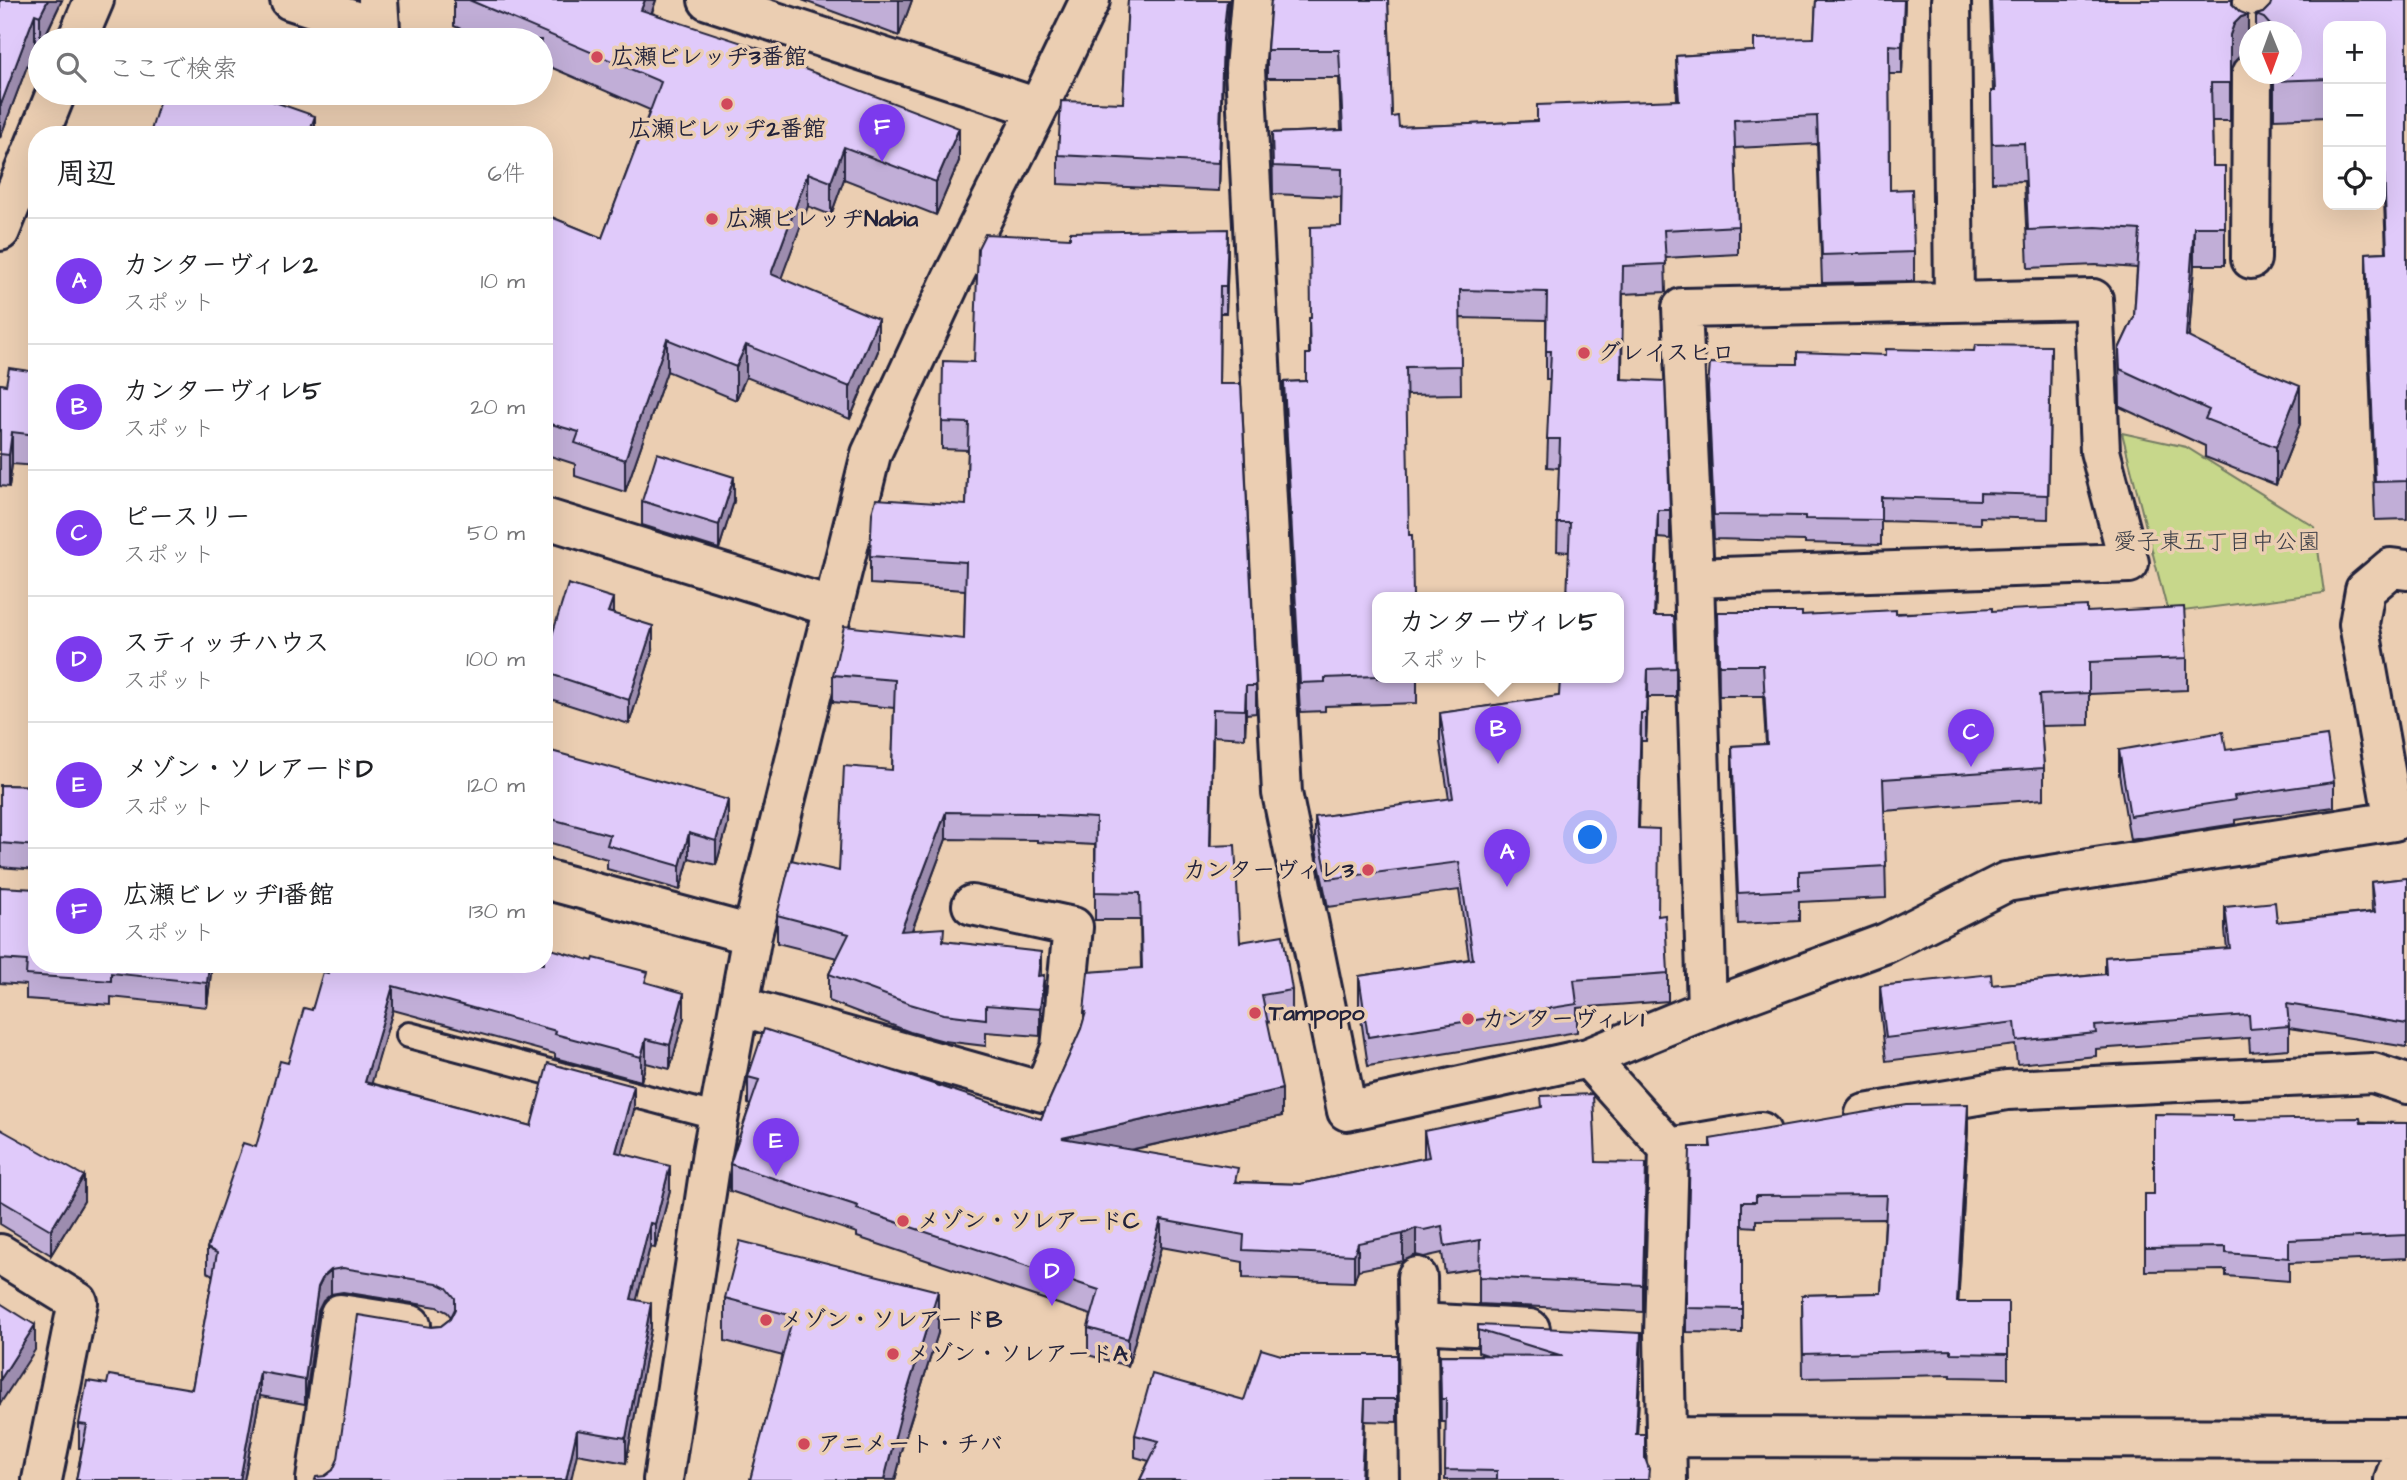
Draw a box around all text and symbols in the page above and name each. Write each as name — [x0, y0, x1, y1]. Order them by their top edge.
north arrow — [2239, 21, 2302, 84]
map controls — [2323, 21, 2386, 210]
button: + — [2323, 21, 2386, 84]
search box — [28, 28, 553, 105]
place label: 広瀬ビレッヂ3番館 — [611, 41, 807, 73]
icon: search — [52, 48, 90, 86]
marker: 広瀬ビレッヂ3番館 — [589, 49, 605, 65]
text: ここで検索 — [108, 51, 238, 87]
button: − — [2323, 84, 2386, 147]
marker: 広瀬ビレッヂ2番館 — [719, 96, 735, 112]
pin: F — [859, 104, 905, 162]
place label: 広瀬ビレッヂ2番館 — [628, 113, 826, 145]
button: locate — [2323, 147, 2386, 210]
text: 周辺 — [56, 153, 116, 195]
text: 6件 — [488, 158, 525, 190]
place label: 広瀬ビレッヂNabia — [726, 203, 919, 235]
marker: 広瀬ビレッヂNabia — [704, 211, 720, 227]
text: カンターヴィレ2 — [123, 247, 318, 283]
text: A — [72, 265, 86, 297]
text: 10 m — [480, 265, 525, 297]
text: スポット — [123, 287, 215, 319]
place label: グレイスヒロ — [1598, 337, 1735, 369]
marker: グレイスヒロ — [1576, 345, 1592, 361]
text: カンターヴィレ5 — [123, 373, 321, 409]
text: B — [71, 391, 87, 423]
text: 20 m — [470, 391, 525, 423]
text: スポット — [123, 413, 215, 445]
text: ピースリー — [123, 499, 250, 535]
text: C — [71, 517, 87, 549]
text: 50 m — [467, 517, 525, 549]
park label: 愛子東五丁目中公園 — [2114, 526, 2321, 558]
text: スポット — [123, 539, 215, 571]
popup — [1372, 592, 1624, 683]
text: カンターヴィレ5 — [1399, 604, 1597, 640]
text: スティッチハウス — [123, 625, 329, 661]
text: D — [72, 643, 86, 675]
text: 100 m — [466, 643, 525, 675]
text: スポット — [1399, 644, 1491, 676]
text: スポット — [123, 665, 215, 697]
pin: B — [1475, 706, 1521, 764]
pin: C — [1948, 709, 1994, 767]
text: メゾン・ソレアードD — [123, 751, 373, 787]
text: E — [72, 769, 86, 801]
text: 120 m — [467, 769, 525, 801]
text: スポット — [123, 791, 215, 823]
your location — [1573, 820, 1607, 854]
pin: A — [1484, 829, 1530, 887]
place label: カンターヴィレ3 — [1183, 854, 1354, 886]
marker: カンターヴィレ3 — [1360, 862, 1376, 878]
text: 広瀬ビレッヂ1番館 — [123, 877, 334, 913]
text: F — [71, 895, 87, 927]
text: 130 m — [469, 895, 525, 927]
text: スポット — [123, 917, 215, 949]
place label: Tampopo — [1268, 997, 1364, 1029]
place label: カンターヴィレ1 — [1482, 1003, 1644, 1035]
marker: Tampopo — [1247, 1005, 1263, 1021]
marker: カンターヴィレ1 — [1460, 1011, 1476, 1027]
pin: E — [753, 1118, 799, 1176]
place label: メゾン・ソレアードC — [917, 1205, 1140, 1237]
marker: メゾン・ソレアードC — [895, 1213, 911, 1229]
pin: D — [1029, 1248, 1075, 1306]
place label: メゾン・ソレアードB — [780, 1304, 1003, 1336]
marker: メゾン・ソレアードB — [758, 1312, 774, 1328]
place label: メゾン・ソレアードA — [907, 1338, 1128, 1370]
marker: メゾン・ソレアードA — [885, 1346, 901, 1362]
place label: アニメート・チバ — [818, 1428, 1002, 1460]
marker: アニメート・チバ — [796, 1436, 812, 1452]

